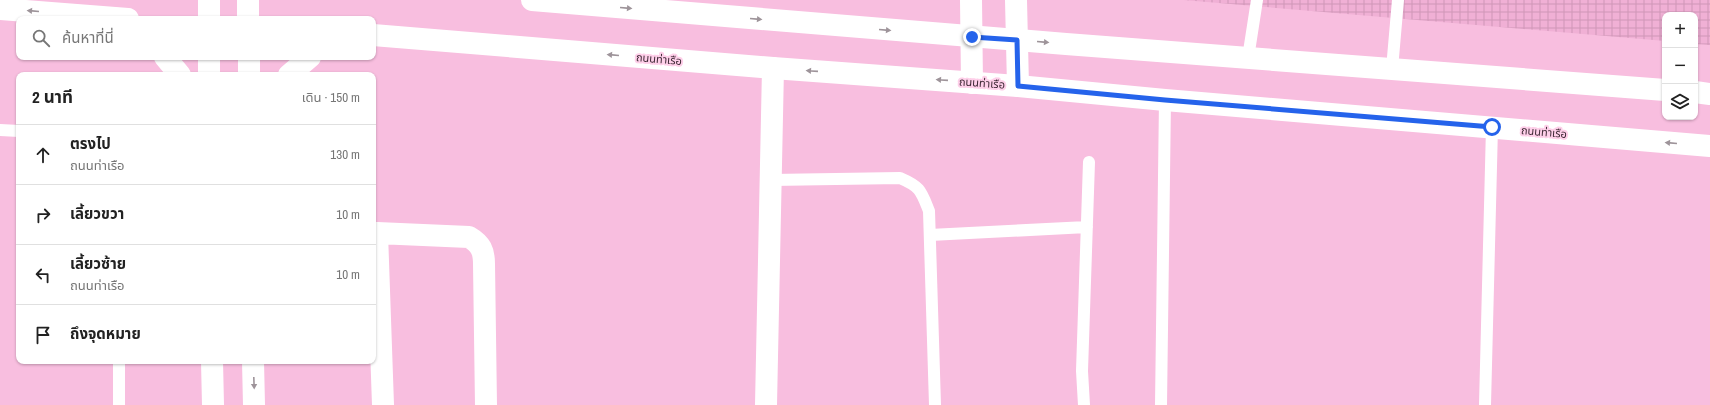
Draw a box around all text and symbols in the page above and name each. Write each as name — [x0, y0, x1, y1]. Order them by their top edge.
one-way arrow — [620, 4, 632, 11]
one-way arrow — [27, 8, 39, 15]
map controls — [1662, 12, 1698, 120]
button: + — [1662, 12, 1698, 48]
one-way arrow — [750, 15, 762, 22]
search box — [16, 16, 376, 60]
one-way arrow — [879, 26, 891, 33]
icon: search — [30, 27, 52, 49]
text: ค้นหาที่นี่ — [62, 27, 114, 48]
route end — [963, 28, 981, 46]
one-way arrow — [1037, 39, 1049, 46]
button: − — [1662, 48, 1698, 84]
street label: ถนนท่าเรือ — [635, 50, 683, 68]
one-way arrow — [607, 52, 619, 58]
one-way arrow — [806, 67, 818, 74]
street label: ถนนท่าเรือ — [959, 74, 1005, 92]
one-way arrow — [936, 77, 948, 84]
button: layers — [1662, 84, 1698, 120]
text: 2 นาที — [32, 85, 73, 108]
text: เดิน · 150 m — [302, 89, 360, 106]
route start — [1483, 118, 1501, 136]
street label: ถนนท่าเรือ — [1520, 123, 1568, 141]
text: ตรงไป — [70, 133, 111, 154]
one-way arrow — [1665, 139, 1677, 146]
icon: ahead — [32, 144, 54, 166]
text: 130 m — [330, 146, 360, 163]
text: ถนนท่าเรือ — [70, 157, 124, 174]
text: เลี้ยวขวา — [70, 203, 124, 224]
icon: right — [32, 204, 54, 226]
text: 10 m — [336, 206, 360, 223]
text: เลี้ยวซ้าย — [70, 253, 126, 274]
icon: left — [32, 264, 54, 286]
text: 10 m — [336, 266, 360, 283]
text: ถนนท่าเรือ — [70, 277, 124, 294]
text: ถึงจุดหมาย — [70, 323, 141, 344]
icon: arrive — [32, 324, 54, 346]
one-way arrow — [251, 377, 257, 390]

